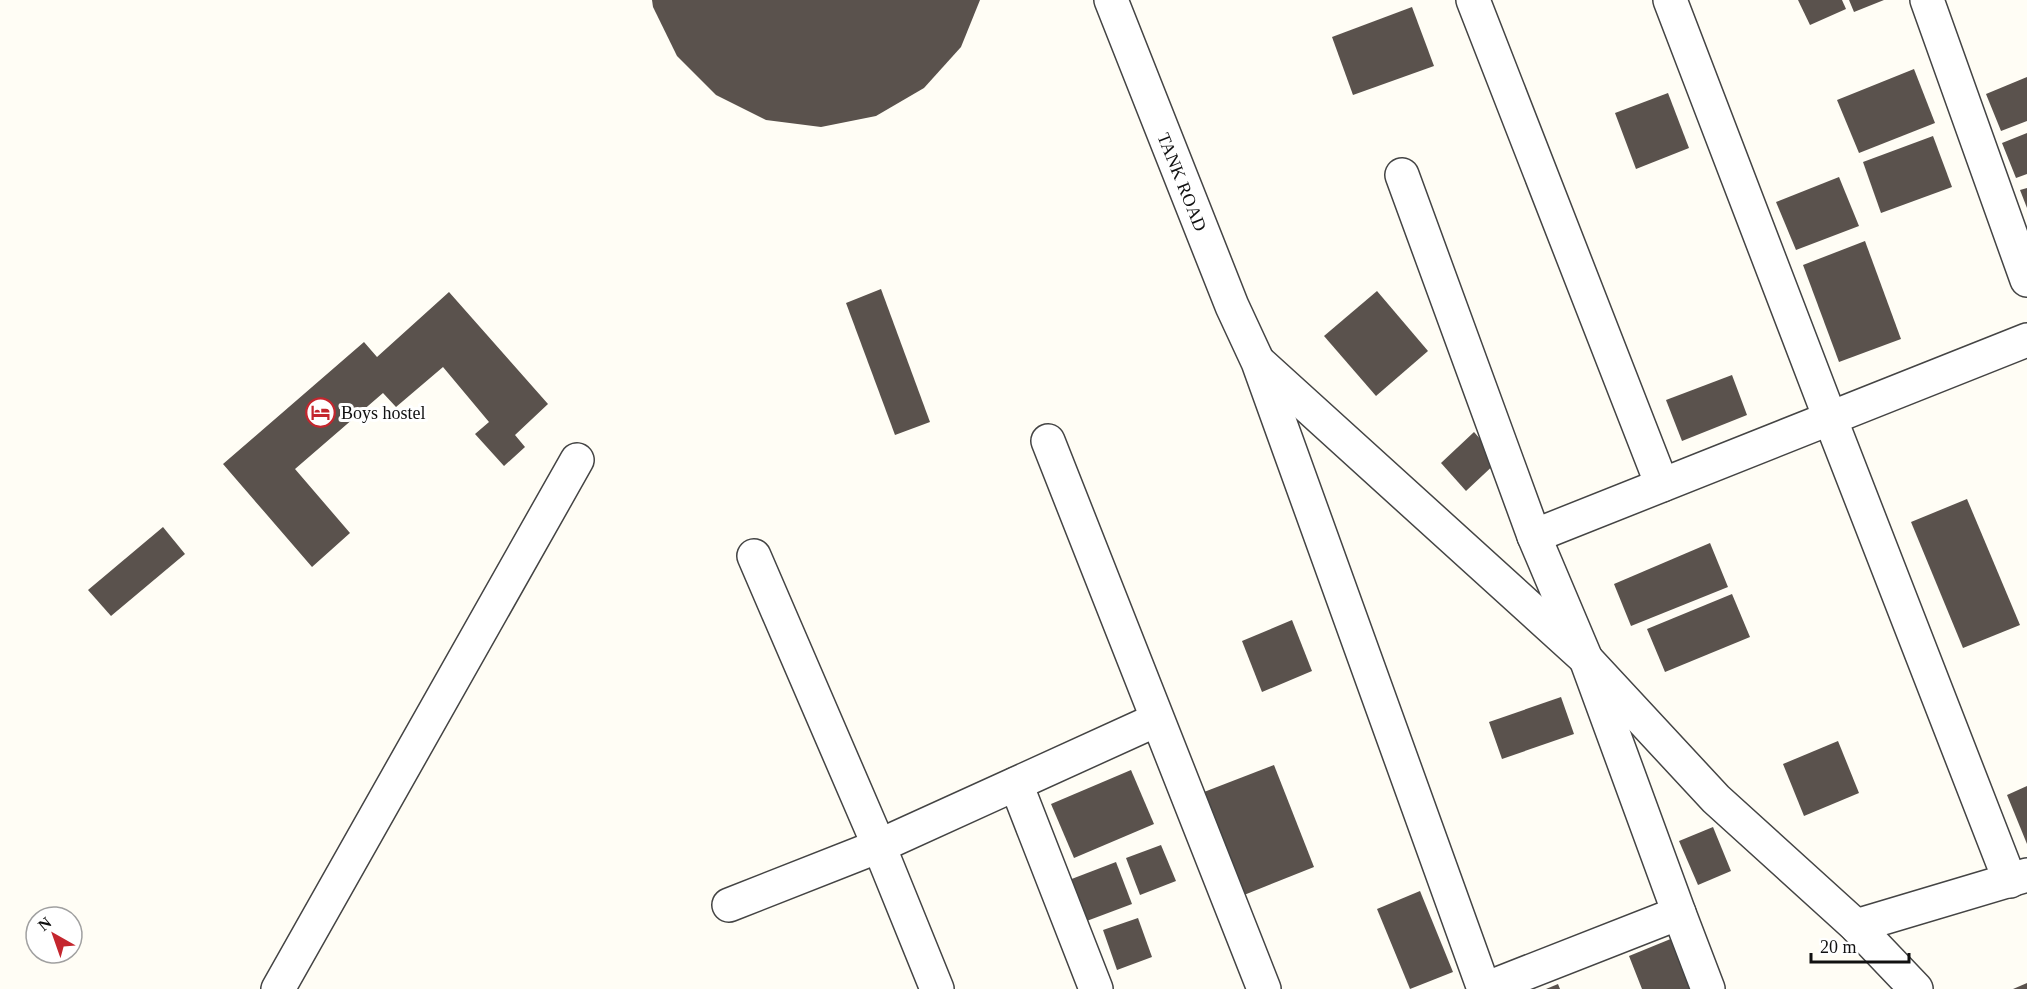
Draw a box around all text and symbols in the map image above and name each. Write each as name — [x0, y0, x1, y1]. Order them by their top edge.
street label: TANK ROAD — [1153, 130, 1211, 234]
hotel icon: Boys hostel — [304, 397, 336, 429]
place label: Boys hostel — [341, 403, 426, 423]
north arrow — [24, 905, 84, 965]
text: N — [35, 913, 55, 934]
scale bar — [1811, 926, 1908, 964]
text: 20 m — [1820, 937, 1857, 957]

